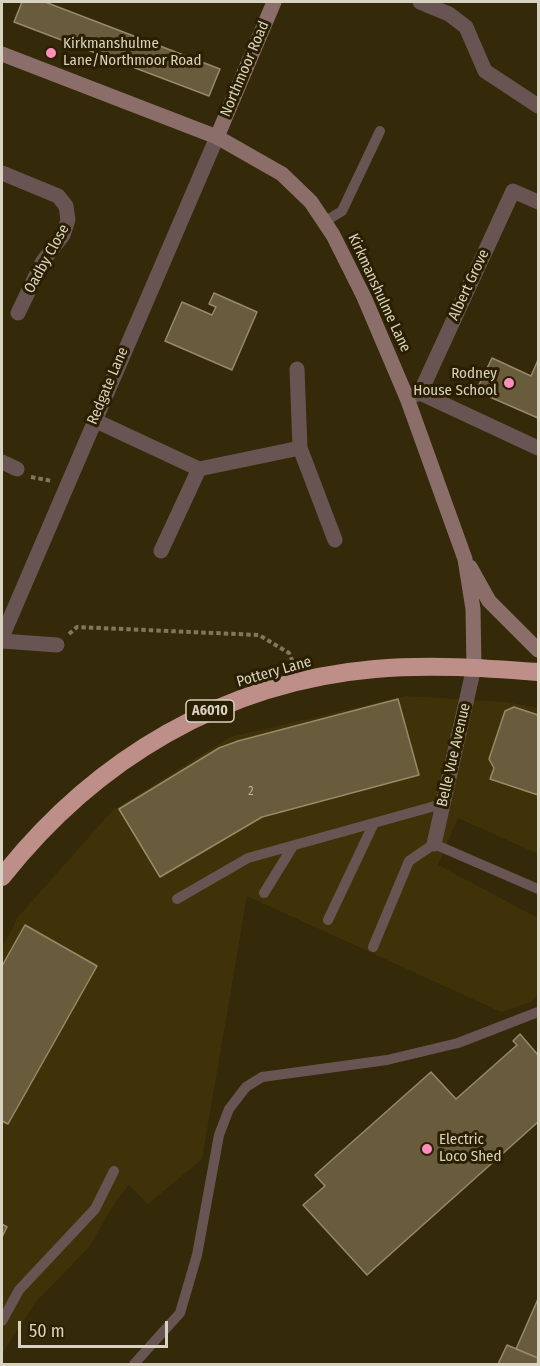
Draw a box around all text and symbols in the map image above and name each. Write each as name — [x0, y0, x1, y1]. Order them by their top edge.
street label: Northmoor Road — [217, 18, 273, 120]
place label: Kirkmanshulme Lane/Northmoor Road — [63, 35, 201, 70]
marker: Kirkmanshulme Lane/Northmoor Road — [44, 46, 58, 60]
street label: Oadby Close — [21, 221, 73, 297]
street label: Kirkmanshulme Lane — [344, 231, 414, 355]
street label: Albert Grove — [445, 247, 493, 323]
street label: Redgate Lane — [84, 345, 132, 427]
place label: Rodney House School — [413, 365, 497, 400]
marker: Rodney House School — [502, 376, 516, 390]
street label: Pottery Lane — [235, 653, 313, 691]
road number: A6010 — [186, 700, 234, 722]
street label: Belle Vue Avenue — [433, 702, 475, 808]
house number: 2 — [248, 785, 254, 799]
place label: Electric Loco Shed — [439, 1131, 502, 1166]
marker: Electric Loco Shed — [420, 1142, 434, 1156]
scale bar — [21, 1309, 171, 1347]
text: 50 m — [29, 1320, 65, 1342]

